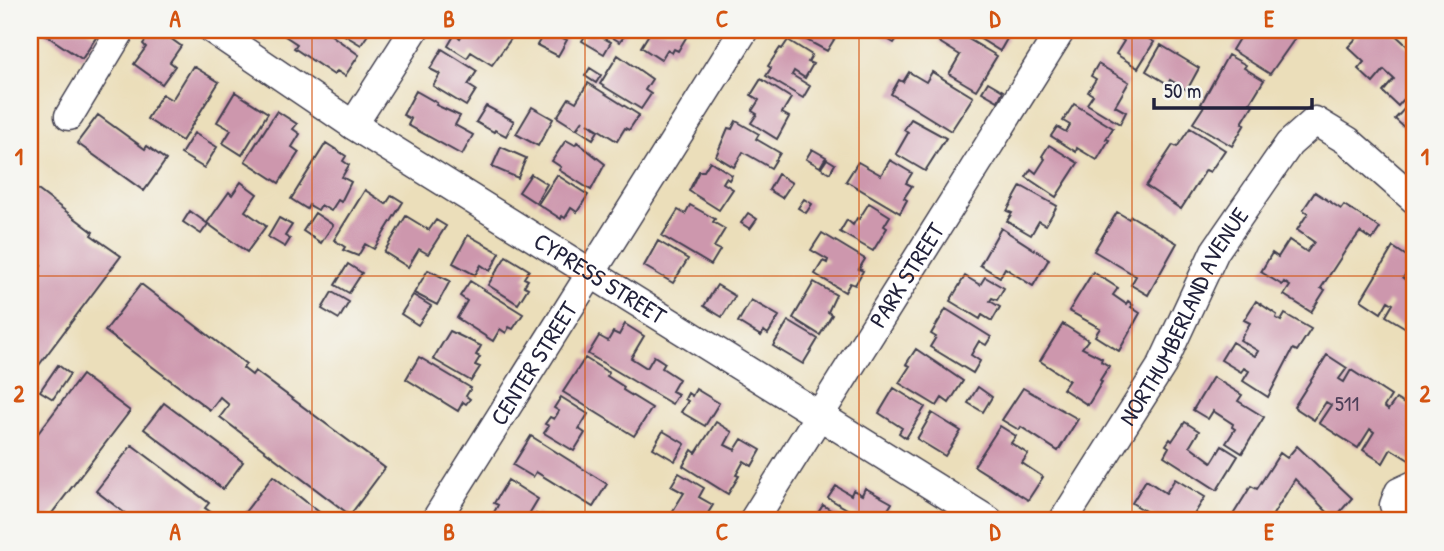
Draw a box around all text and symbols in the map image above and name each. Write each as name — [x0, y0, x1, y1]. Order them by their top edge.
text: A — [169, 3, 181, 34]
text: B — [443, 3, 455, 34]
text: C — [716, 3, 728, 34]
text: D — [990, 3, 1002, 34]
text: E — [1264, 3, 1275, 34]
scale bar — [1154, 66, 1311, 110]
text: 50 m — [1164, 76, 1201, 105]
text: 1 — [15, 141, 23, 172]
text: 1 — [1421, 141, 1429, 172]
street label: NORTHUMBERLAND AVENUE — [1111, 200, 1256, 431]
street label: PARK STREET — [861, 216, 952, 333]
street label: CYPRESS STREET — [528, 225, 673, 332]
street label: CENTER STREET — [482, 294, 585, 431]
text: 2 — [14, 378, 25, 409]
text: 2 — [1420, 378, 1431, 409]
house number: 511 — [1335, 389, 1359, 418]
text: A — [169, 516, 181, 547]
text: B — [443, 516, 455, 547]
text: C — [716, 516, 728, 547]
text: D — [990, 516, 1002, 547]
text: E — [1264, 516, 1275, 547]

